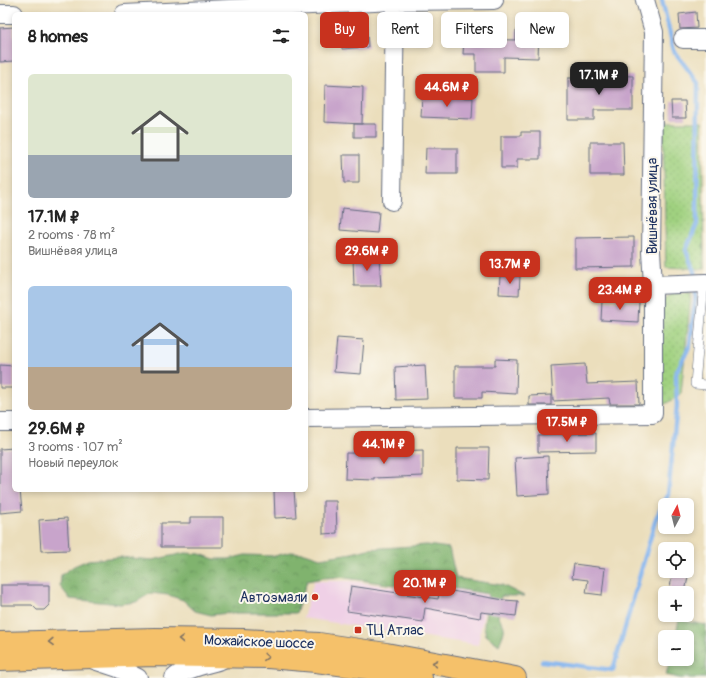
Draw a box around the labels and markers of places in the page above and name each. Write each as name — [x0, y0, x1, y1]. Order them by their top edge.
pin: 17.1M ₽ — [562, 62, 636, 96]
pin: 44.6M ₽ — [410, 74, 484, 108]
pin: 29.6M ₽ — [330, 238, 404, 272]
pin: 13.7M ₽ — [473, 251, 547, 285]
pin: 23.4M ₽ — [583, 277, 657, 311]
pin: 17.5M ₽ — [530, 409, 604, 443]
pin: 44.1M ₽ — [347, 431, 421, 465]
pin: 20.1M ₽ — [388, 570, 462, 604]
place label: Автоэмали — [240, 589, 307, 606]
marker: Автоэмали — [310, 592, 320, 602]
place label: ТЦ Атлас — [366, 622, 424, 639]
marker: ТЦ Атлас — [353, 625, 363, 635]

